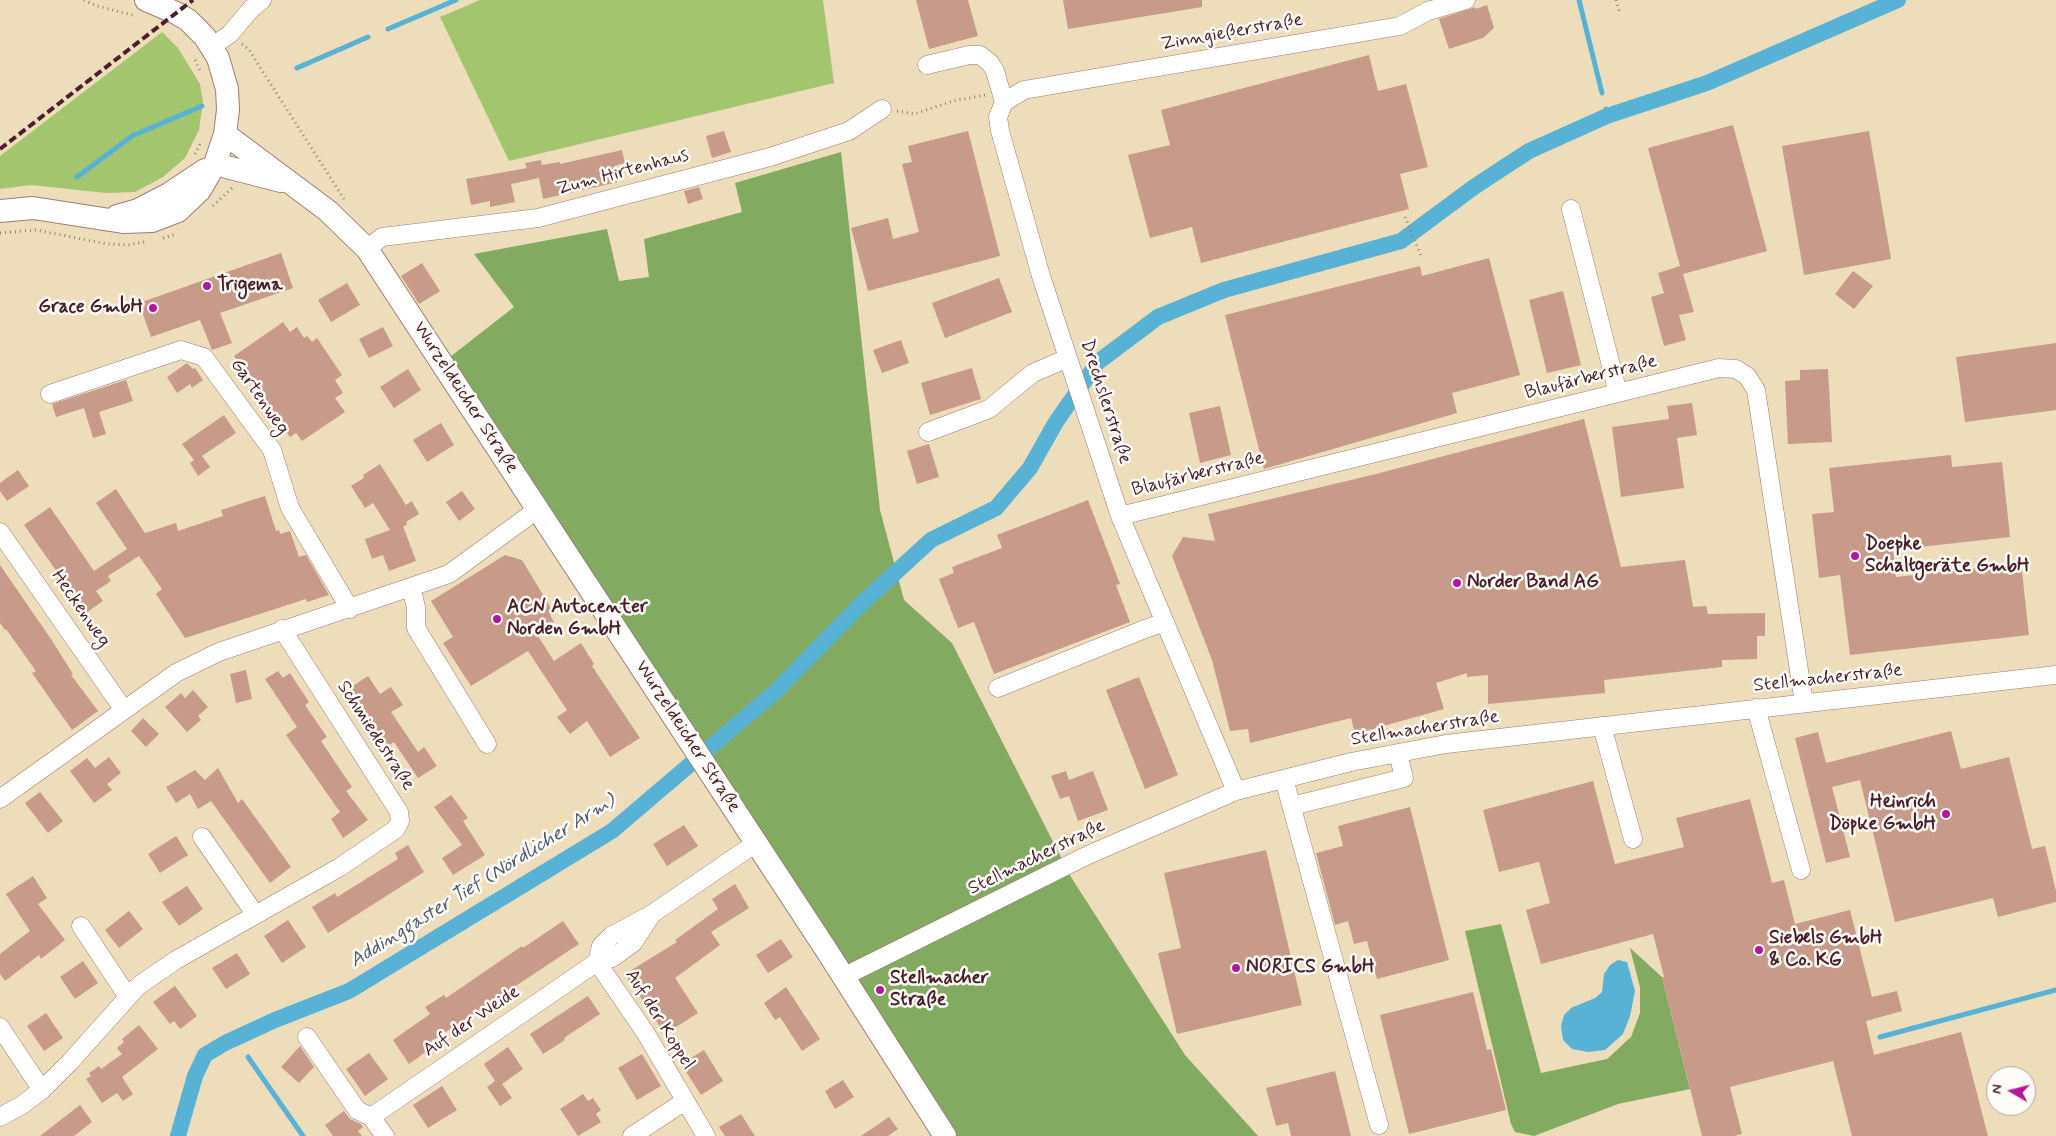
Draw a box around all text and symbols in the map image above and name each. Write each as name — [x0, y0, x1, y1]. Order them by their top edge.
street label: Zinngießerstraße — [1159, 9, 1305, 57]
street label: Zum Hirtenhaus — [554, 144, 692, 202]
place label: Trigema — [217, 275, 283, 297]
marker: Trigema — [201, 280, 213, 292]
place label: Grace GmbH — [38, 297, 143, 319]
marker: Grace GmbH — [147, 302, 159, 314]
street label: Wurzeldeicher Straße — [407, 318, 523, 478]
street label: Drechslerstraße — [1074, 337, 1136, 467]
street label: Blaufärberstraße — [1523, 351, 1659, 405]
street label: Gartenweg — [225, 355, 293, 439]
street label: Blaufärberstraße — [1130, 448, 1266, 502]
place label: Doepke Schaltgeräte GmbH — [1865, 534, 2030, 578]
marker: Doepke Schaltgeräte GmbH — [1849, 550, 1861, 562]
street label: Heckenweg — [45, 566, 115, 652]
place label: Norder Band AG — [1467, 572, 1599, 594]
marker: Norder Band AG — [1451, 577, 1463, 589]
place label: ACN Autocenter Norden GmbH — [507, 597, 648, 641]
marker: ACN Autocenter Norden GmbH — [491, 613, 503, 625]
street label: Wurzeldeicher Straße — [629, 657, 745, 817]
street label: Stellmacherstraße — [1752, 660, 1904, 698]
street label: Schmiedestraße — [331, 677, 419, 795]
street label: Stellmacherstraße — [1349, 706, 1501, 752]
water label: Addinggaster Tief (Nördlicher Arm) — [346, 790, 620, 974]
place label: Heinrich Döpke GmbH — [1829, 792, 1936, 836]
marker: Heinrich Döpke GmbH — [1940, 808, 1952, 820]
street label: Stellmacherstraße — [965, 815, 1109, 901]
place label: Siebels GmbH & Co. KG — [1769, 928, 1882, 972]
marker: Siebels GmbH & Co. KG — [1753, 944, 1765, 956]
place label: NORICS GmbH — [1246, 957, 1374, 979]
marker: NORICS GmbH — [1230, 962, 1242, 974]
street label: Auf der Koppel — [619, 966, 699, 1074]
place label: Stellmacher Straße — [890, 968, 989, 1012]
street label: Auf der Weide — [419, 981, 525, 1063]
marker: Stellmacher Straße — [874, 984, 886, 996]
north arrow — [1986, 1066, 2036, 1116]
text: N — [1988, 1083, 2007, 1095]

